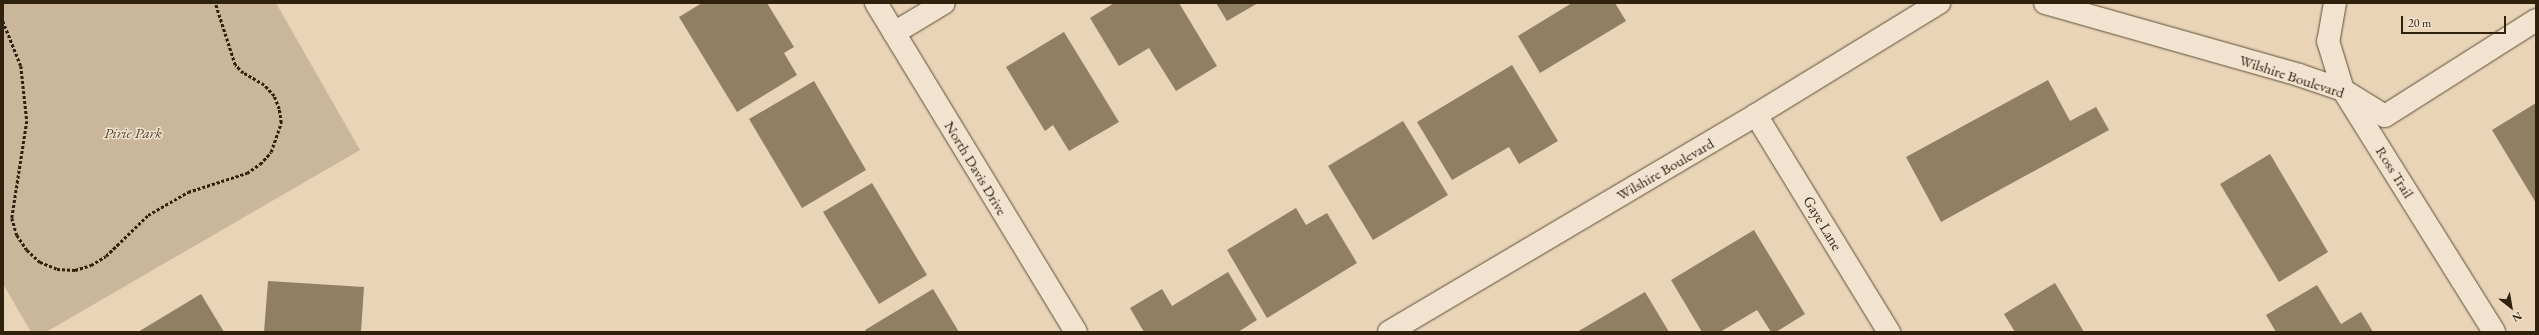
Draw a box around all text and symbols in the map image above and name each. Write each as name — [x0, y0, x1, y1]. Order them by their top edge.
scale bar — [2403, 8, 2508, 34]
text: 20 m — [2408, 15, 2431, 31]
street label: Wilshire Boulevard — [2237, 51, 2347, 101]
street label: North Davis Drive — [941, 118, 1011, 218]
park label: Pirie Park — [104, 124, 162, 142]
street label: Wilshire Boulevard — [1613, 134, 1717, 204]
street label: Ross Trail — [2372, 143, 2418, 201]
street label: Gaye Lane — [1800, 193, 1846, 253]
north arrow — [2491, 287, 2531, 327]
text: N — [2510, 309, 2525, 326]

